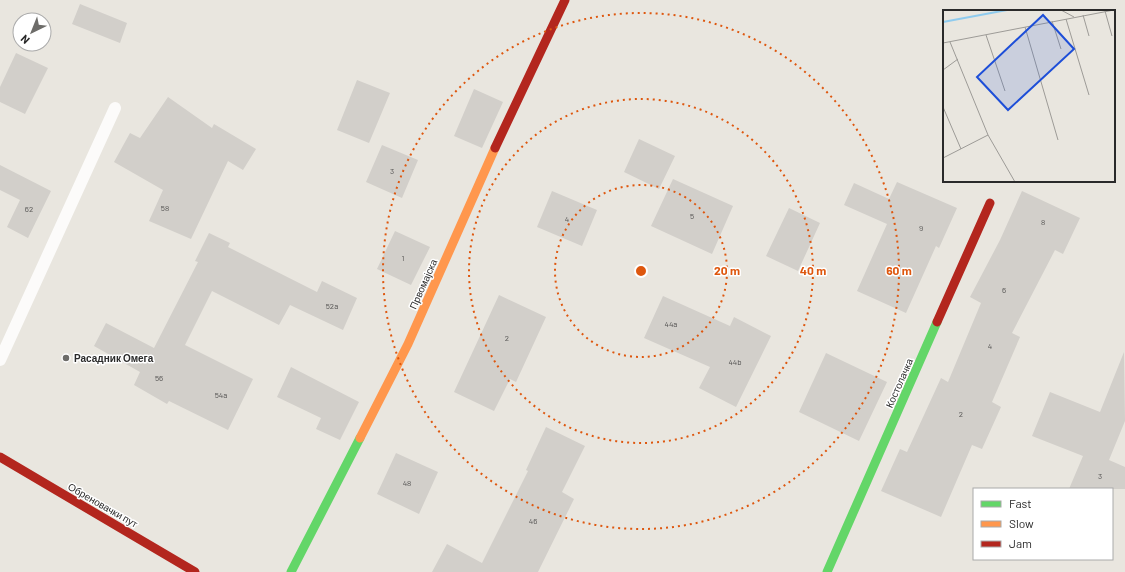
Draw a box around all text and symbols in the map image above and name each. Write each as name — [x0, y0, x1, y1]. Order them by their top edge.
inset map — [943, 10, 1115, 182]
north arrow — [12, 12, 52, 52]
text: N — [18, 32, 32, 47]
house number: 3 — [390, 166, 394, 176]
house number: 58 — [161, 203, 169, 213]
house number: 62 — [25, 204, 33, 214]
house number: 5 — [690, 211, 694, 221]
house number: 4 — [565, 214, 569, 224]
house number: 8 — [1041, 217, 1045, 227]
house number: 9 — [919, 223, 923, 233]
house number: 1 — [402, 253, 405, 263]
street label: Првомајска — [407, 257, 440, 311]
text: 20 m — [714, 263, 740, 277]
text: 40 m — [800, 263, 826, 277]
text: 60 m — [886, 263, 912, 277]
centre of rings — [634, 264, 648, 278]
house number: 6 — [1002, 285, 1006, 295]
house number: 52a — [326, 301, 338, 311]
house number: 44a — [665, 319, 677, 329]
house number: 2 — [505, 333, 509, 343]
house number: 4 — [988, 341, 992, 351]
place label: Расадник Омега — [74, 352, 154, 364]
marker: Расадник Омега — [61, 353, 71, 363]
street label: Костолачка — [883, 356, 915, 410]
house number: 44b — [728, 357, 742, 367]
house number: 56 — [155, 373, 163, 383]
house number: 54a — [215, 390, 227, 400]
house number: 2 — [959, 409, 963, 419]
house number: 3 — [1098, 471, 1102, 481]
house number: 48 — [403, 478, 411, 488]
street label: Обреновачки пут — [66, 480, 140, 530]
legend — [973, 488, 1113, 560]
text: Fast — [1009, 496, 1032, 510]
house number: 46 — [529, 516, 537, 526]
text: Slow — [1009, 516, 1034, 530]
text: Jam — [1009, 536, 1032, 550]

